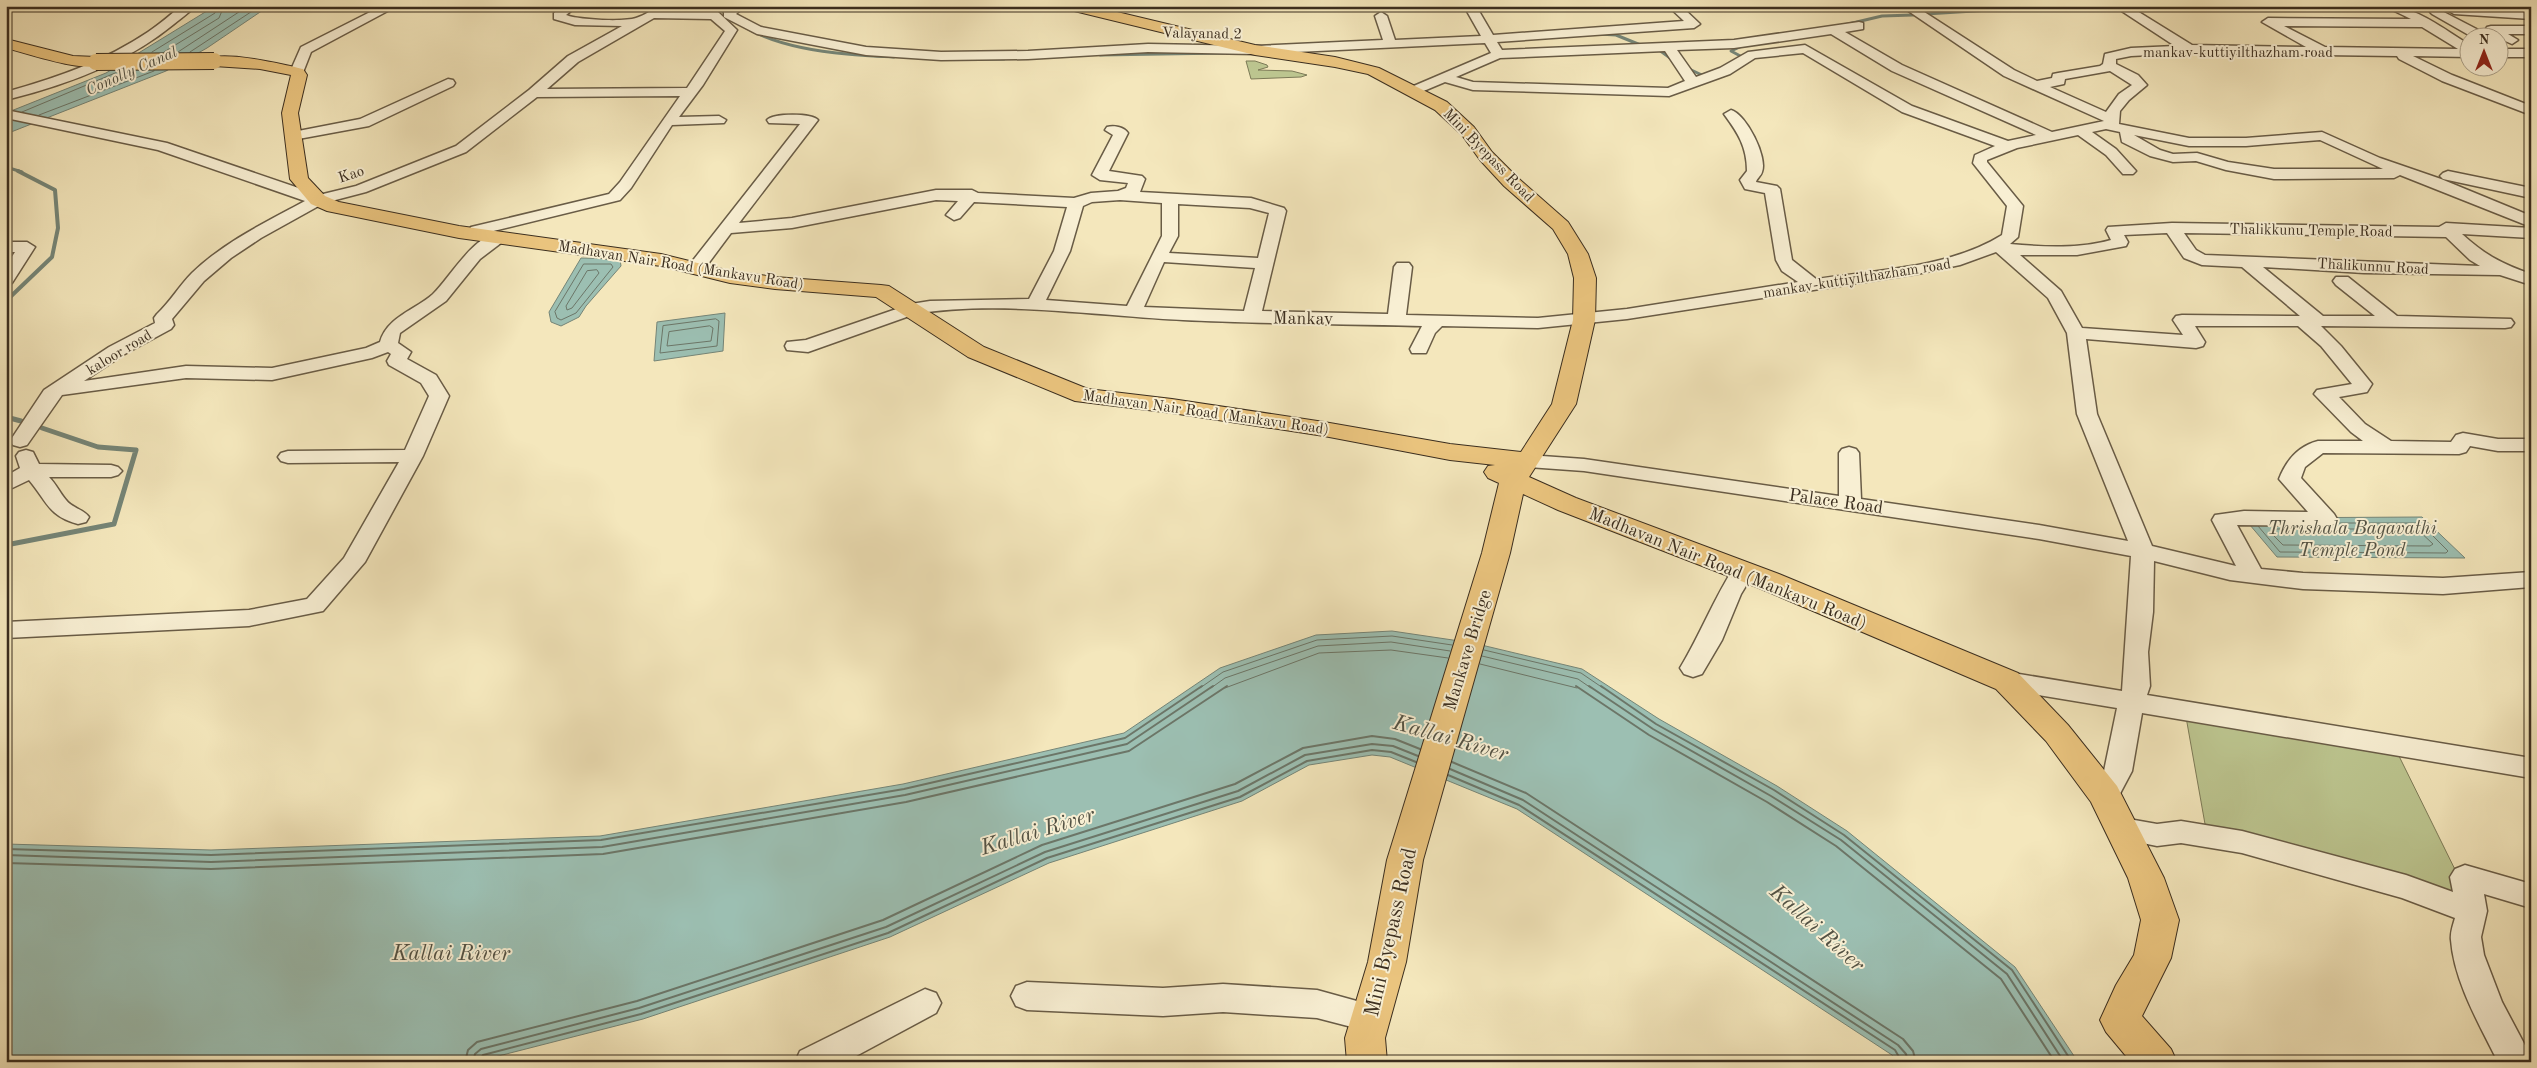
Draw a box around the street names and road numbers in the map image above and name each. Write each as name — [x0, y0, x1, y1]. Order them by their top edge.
street label: Valayanad 2 — [1162, 26, 1242, 43]
street label: mankav-kuttiyilthazham road — [2143, 46, 2333, 61]
street label: Mini Byepass Road — [1440, 106, 1536, 206]
street label: Kao — [337, 164, 366, 187]
street label: Thalikkunu Temple Road — [2229, 223, 2393, 240]
street label: Madhavan Nair Road (Mankavu Road) — [557, 240, 805, 293]
street label: mankav-kuttiyilthazham road — [1762, 257, 1952, 302]
street label: Thalikunnu Road — [2317, 257, 2429, 278]
street label: Mankav — [1272, 309, 1334, 329]
street label: kaloor road — [84, 328, 155, 379]
street label: Madhavan Nair Road (Mankavu Road) — [1082, 389, 1330, 438]
street label: Palace Road — [1787, 486, 1884, 518]
street label: Madhavan Nair Road (Mankavu Road) — [1586, 504, 1870, 633]
street label: Mankave Bridge — [1441, 588, 1495, 713]
street label: Mini Byepass Road — [1362, 846, 1421, 1019]

